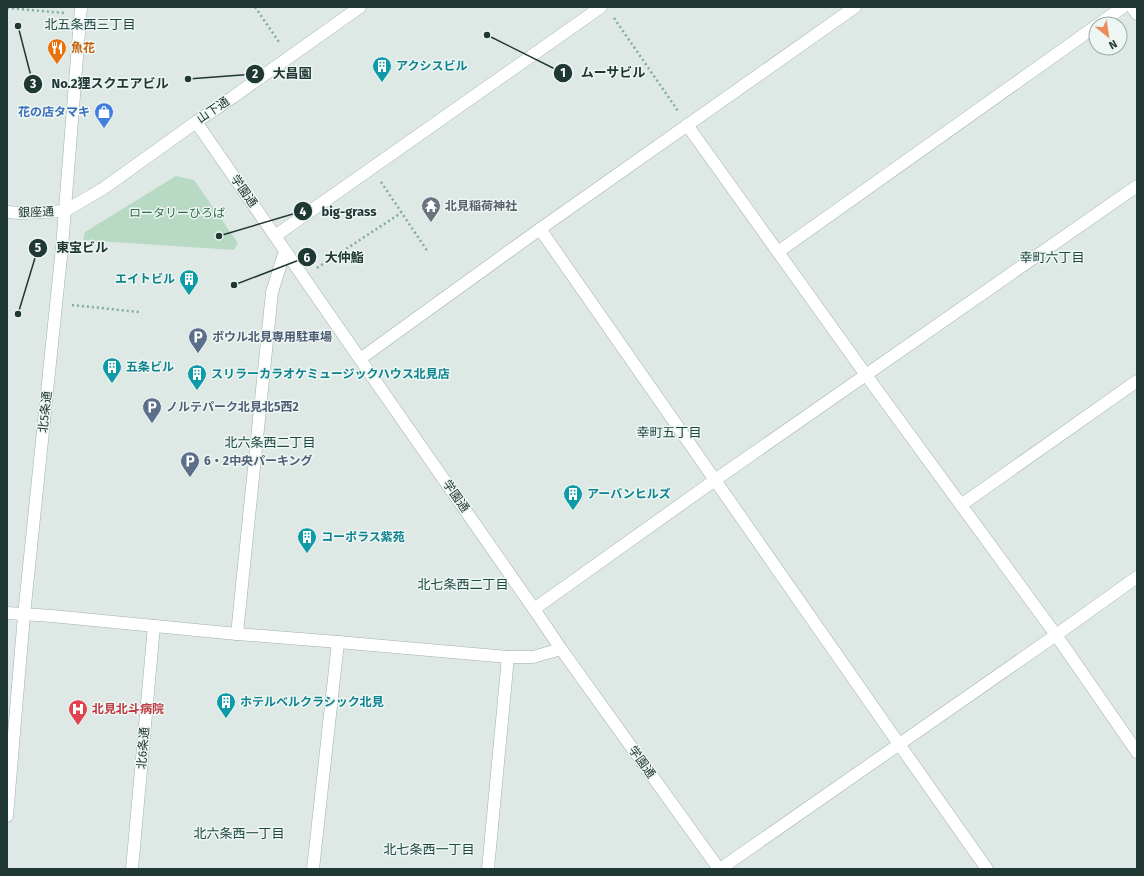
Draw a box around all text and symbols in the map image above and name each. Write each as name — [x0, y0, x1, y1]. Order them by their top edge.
north arrow — [1088, 16, 1128, 56]
district label: 北五条西三丁目 — [44, 17, 136, 32]
restaurant icon: 魚花 — [46, 37, 68, 65]
text: N — [1106, 37, 1119, 52]
place label: 魚花 — [71, 41, 95, 55]
building icon: アクシスビル — [371, 55, 393, 83]
place label: アクシスビル — [396, 59, 467, 73]
callout: ムーサビル — [553, 60, 654, 85]
callout: 大昌園 — [245, 61, 320, 86]
text: ムーサビル — [581, 65, 645, 80]
text: 大昌園 — [272, 66, 312, 81]
text: 1 — [560, 66, 566, 80]
text: 2 — [252, 67, 258, 81]
callout: No.2狸スクエアビル — [23, 71, 176, 96]
text: No.2狸スクエアビル — [52, 76, 168, 91]
text: 3 — [29, 77, 36, 91]
street label: 山下通 — [194, 94, 232, 126]
shop icon: 花の店タマキ — [93, 101, 115, 129]
place label: 花の店タマキ — [18, 105, 90, 119]
street label: 学園通 — [228, 172, 260, 210]
temple icon: 北見稲荷神社 — [420, 195, 442, 223]
callout: big-grass — [293, 199, 384, 224]
place label: 北見稲荷神社 — [445, 199, 517, 213]
street label: 銀座通 — [18, 204, 54, 220]
text: big-grass — [321, 204, 377, 219]
text: 4 — [300, 205, 307, 219]
park label: ロータリーひろば — [129, 206, 225, 220]
callout: 東宝ビル — [28, 235, 116, 260]
text: 東宝ビル — [56, 240, 108, 255]
text: 5 — [35, 241, 42, 255]
callout: 大仲鮨 — [297, 245, 372, 270]
text: 大仲鮨 — [324, 250, 364, 265]
district label: 幸町六丁目 — [1019, 250, 1085, 265]
text: 6 — [304, 251, 311, 265]
building icon: エイトビル — [178, 268, 200, 296]
place label: エイトビル — [115, 272, 175, 286]
parking icon: ボウル北見専用駐車場 — [187, 326, 209, 354]
place label: ボウル北見専用駐車場 — [212, 330, 332, 344]
building icon: 五条ビル — [101, 356, 123, 384]
place label: 五条ビル — [126, 360, 174, 374]
building icon: スリラーカラオケミュージックハウス北見店 — [186, 363, 208, 391]
place label: スリラーカラオケミュージックハウス北見店 — [211, 367, 450, 381]
street label: 北5条通 — [36, 390, 54, 434]
parking icon: ノルテパーク北見北5西2 — [141, 396, 163, 424]
place label: ノルテパーク北見北5西2 — [166, 400, 299, 414]
district label: 幸町五丁目 — [636, 425, 702, 440]
district label: 北六条西二丁目 — [224, 435, 316, 450]
parking icon: 6・2中央パーキング — [179, 450, 201, 478]
place label: 6・2中央パーキング — [204, 454, 313, 468]
street label: 学園通 — [440, 477, 472, 515]
building icon: アーバンヒルズ — [562, 483, 584, 511]
place label: アーバンヒルズ — [587, 487, 671, 501]
building icon: コーポラス紫苑 — [296, 526, 318, 554]
place label: コーポラス紫苑 — [321, 530, 405, 544]
district label: 北七条西二丁目 — [417, 577, 509, 592]
building icon: ホテルベルクラシック北見 — [215, 691, 237, 719]
place label: ホテルベルクラシック北見 — [240, 695, 384, 709]
hospital icon: 北見北斗病院 — [67, 698, 89, 726]
place label: 北見北斗病院 — [92, 702, 164, 716]
street label: 北6条通 — [134, 726, 152, 770]
street label: 学園通 — [626, 743, 658, 781]
district label: 北六条西一丁目 — [193, 826, 285, 841]
district label: 北七条西一丁目 — [383, 842, 475, 857]

